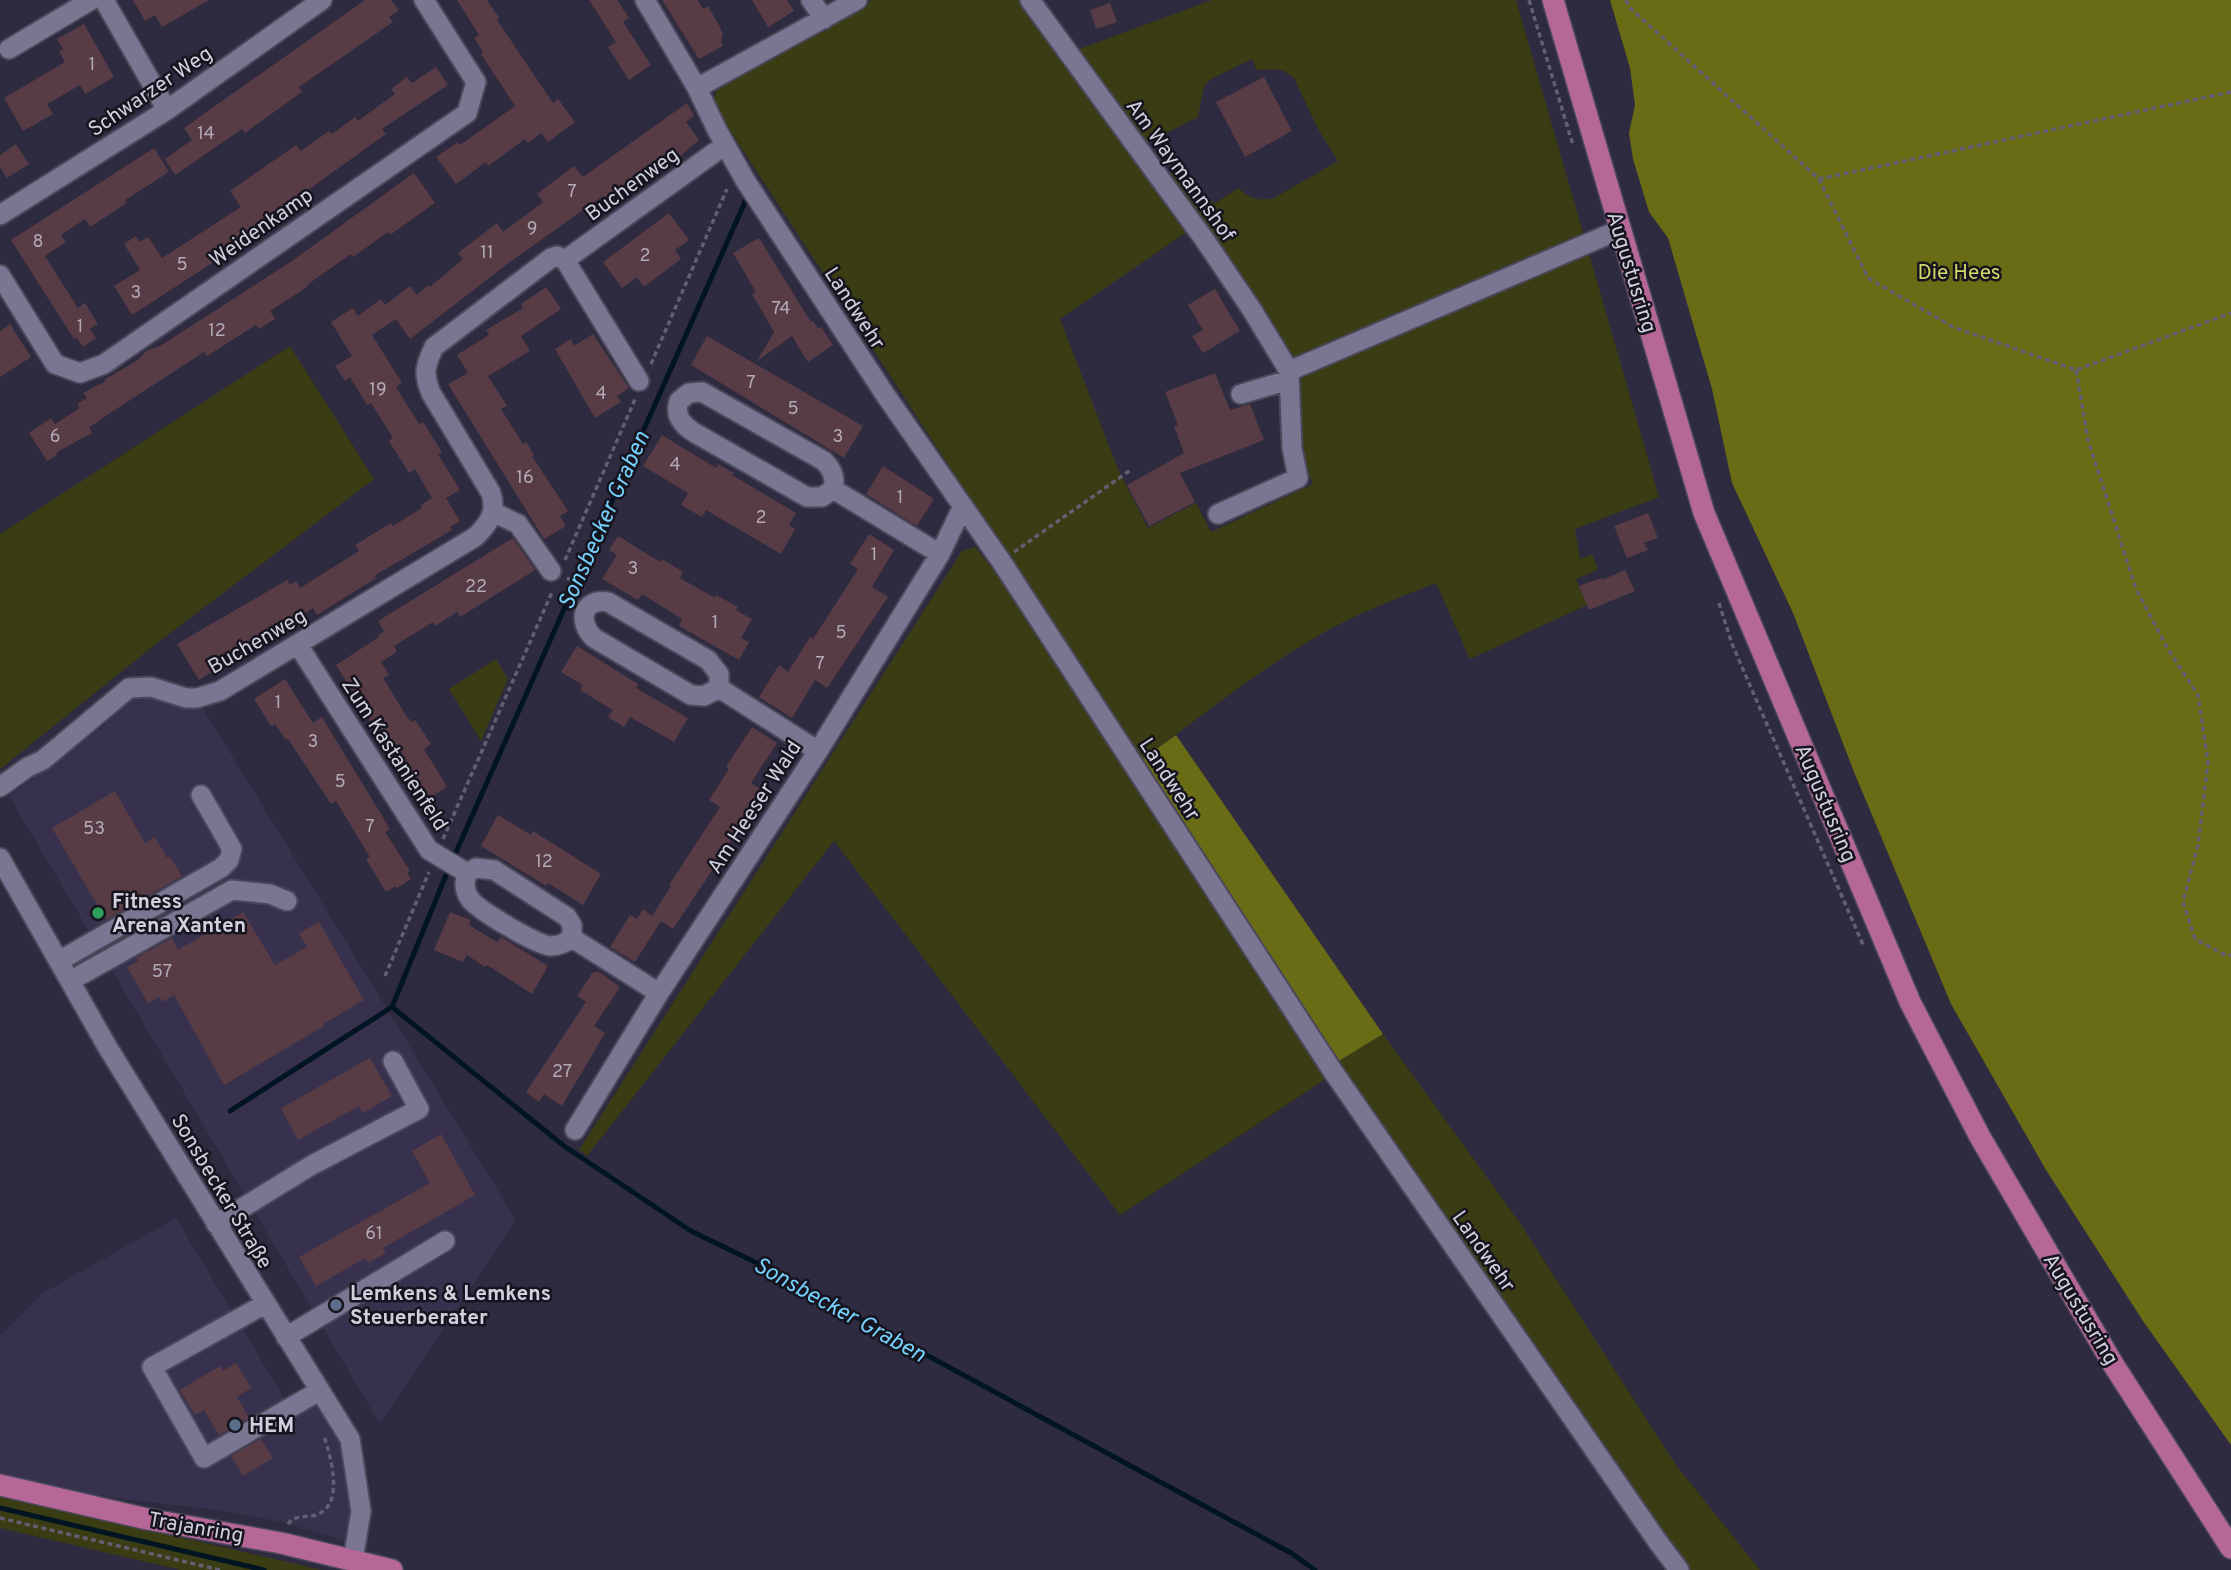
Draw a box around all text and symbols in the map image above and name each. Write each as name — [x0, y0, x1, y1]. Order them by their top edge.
street label: Schwarzer Weg — [84, 41, 218, 144]
house number: 1 — [89, 54, 95, 77]
street label: Am Waymannshof — [1119, 94, 1241, 247]
house number: 14 — [197, 123, 215, 146]
street label: Buchenweg — [581, 142, 685, 228]
house number: 7 — [567, 181, 577, 204]
street label: Weidenkamp — [205, 183, 319, 274]
street label: Augustusring — [1599, 208, 1662, 336]
house number: 9 — [527, 218, 537, 241]
house number: 8 — [33, 231, 44, 254]
house number: 11 — [480, 242, 494, 265]
house number: 2 — [639, 245, 651, 268]
house number: 5 — [176, 254, 188, 277]
park label: Die Hees — [1917, 260, 2001, 287]
street label: Landwehr — [817, 262, 890, 355]
house number: 3 — [131, 282, 141, 305]
house number: 74 — [772, 298, 790, 321]
house number: 1 — [77, 316, 83, 339]
house number: 12 — [208, 320, 226, 343]
house number: 7 — [746, 372, 756, 395]
house number: 19 — [369, 379, 387, 402]
house number: 4 — [595, 383, 607, 406]
house number: 5 — [787, 398, 799, 421]
house number: 6 — [50, 426, 60, 449]
house number: 3 — [833, 426, 843, 449]
water label: Sonsbecker Graben — [553, 427, 658, 615]
house number: 4 — [669, 454, 681, 477]
house number: 16 — [516, 467, 534, 490]
house number: 1 — [897, 487, 903, 510]
house number: 2 — [755, 507, 767, 530]
house number: 1 — [871, 544, 877, 567]
house number: 3 — [628, 558, 638, 581]
house number: 22 — [465, 576, 487, 599]
street label: Buchenweg — [204, 603, 312, 681]
house number: 1 — [712, 612, 718, 635]
house number: 5 — [835, 622, 847, 645]
house number: 7 — [815, 653, 825, 676]
street label: Zum Kastanienfeld — [334, 673, 453, 836]
house number: 1 — [275, 692, 281, 715]
house number: 3 — [308, 731, 318, 754]
street label: Landwehr — [1132, 733, 1205, 826]
street label: Am Heeser Wald — [702, 736, 808, 880]
street label: Augustusring — [1788, 740, 1862, 867]
house number: 5 — [334, 771, 346, 794]
house number: 7 — [365, 816, 375, 839]
house number: 53 — [83, 818, 105, 841]
house number: 12 — [535, 851, 553, 874]
place label: Fitness Arena Xanten — [112, 889, 246, 940]
marker: Fitness Arena Xanten — [90, 905, 106, 921]
house number: 57 — [152, 961, 172, 984]
house number: 27 — [552, 1061, 572, 1084]
street label: Sonsbecker Straße — [164, 1109, 278, 1274]
street label: Landwehr — [1445, 1206, 1521, 1298]
house number: 61 — [365, 1223, 383, 1246]
street label: Augustusring — [2036, 1249, 2124, 1371]
water label: Sonsbecker Graben — [748, 1252, 930, 1371]
place label: Lemkens & Lemkens Steuerberater — [350, 1281, 551, 1332]
marker: Lemkens & Lemkens Steuerberater — [328, 1297, 344, 1313]
place label: HEM — [249, 1413, 294, 1440]
marker: HEM — [227, 1417, 243, 1433]
street label: Trajanring — [146, 1507, 245, 1550]

